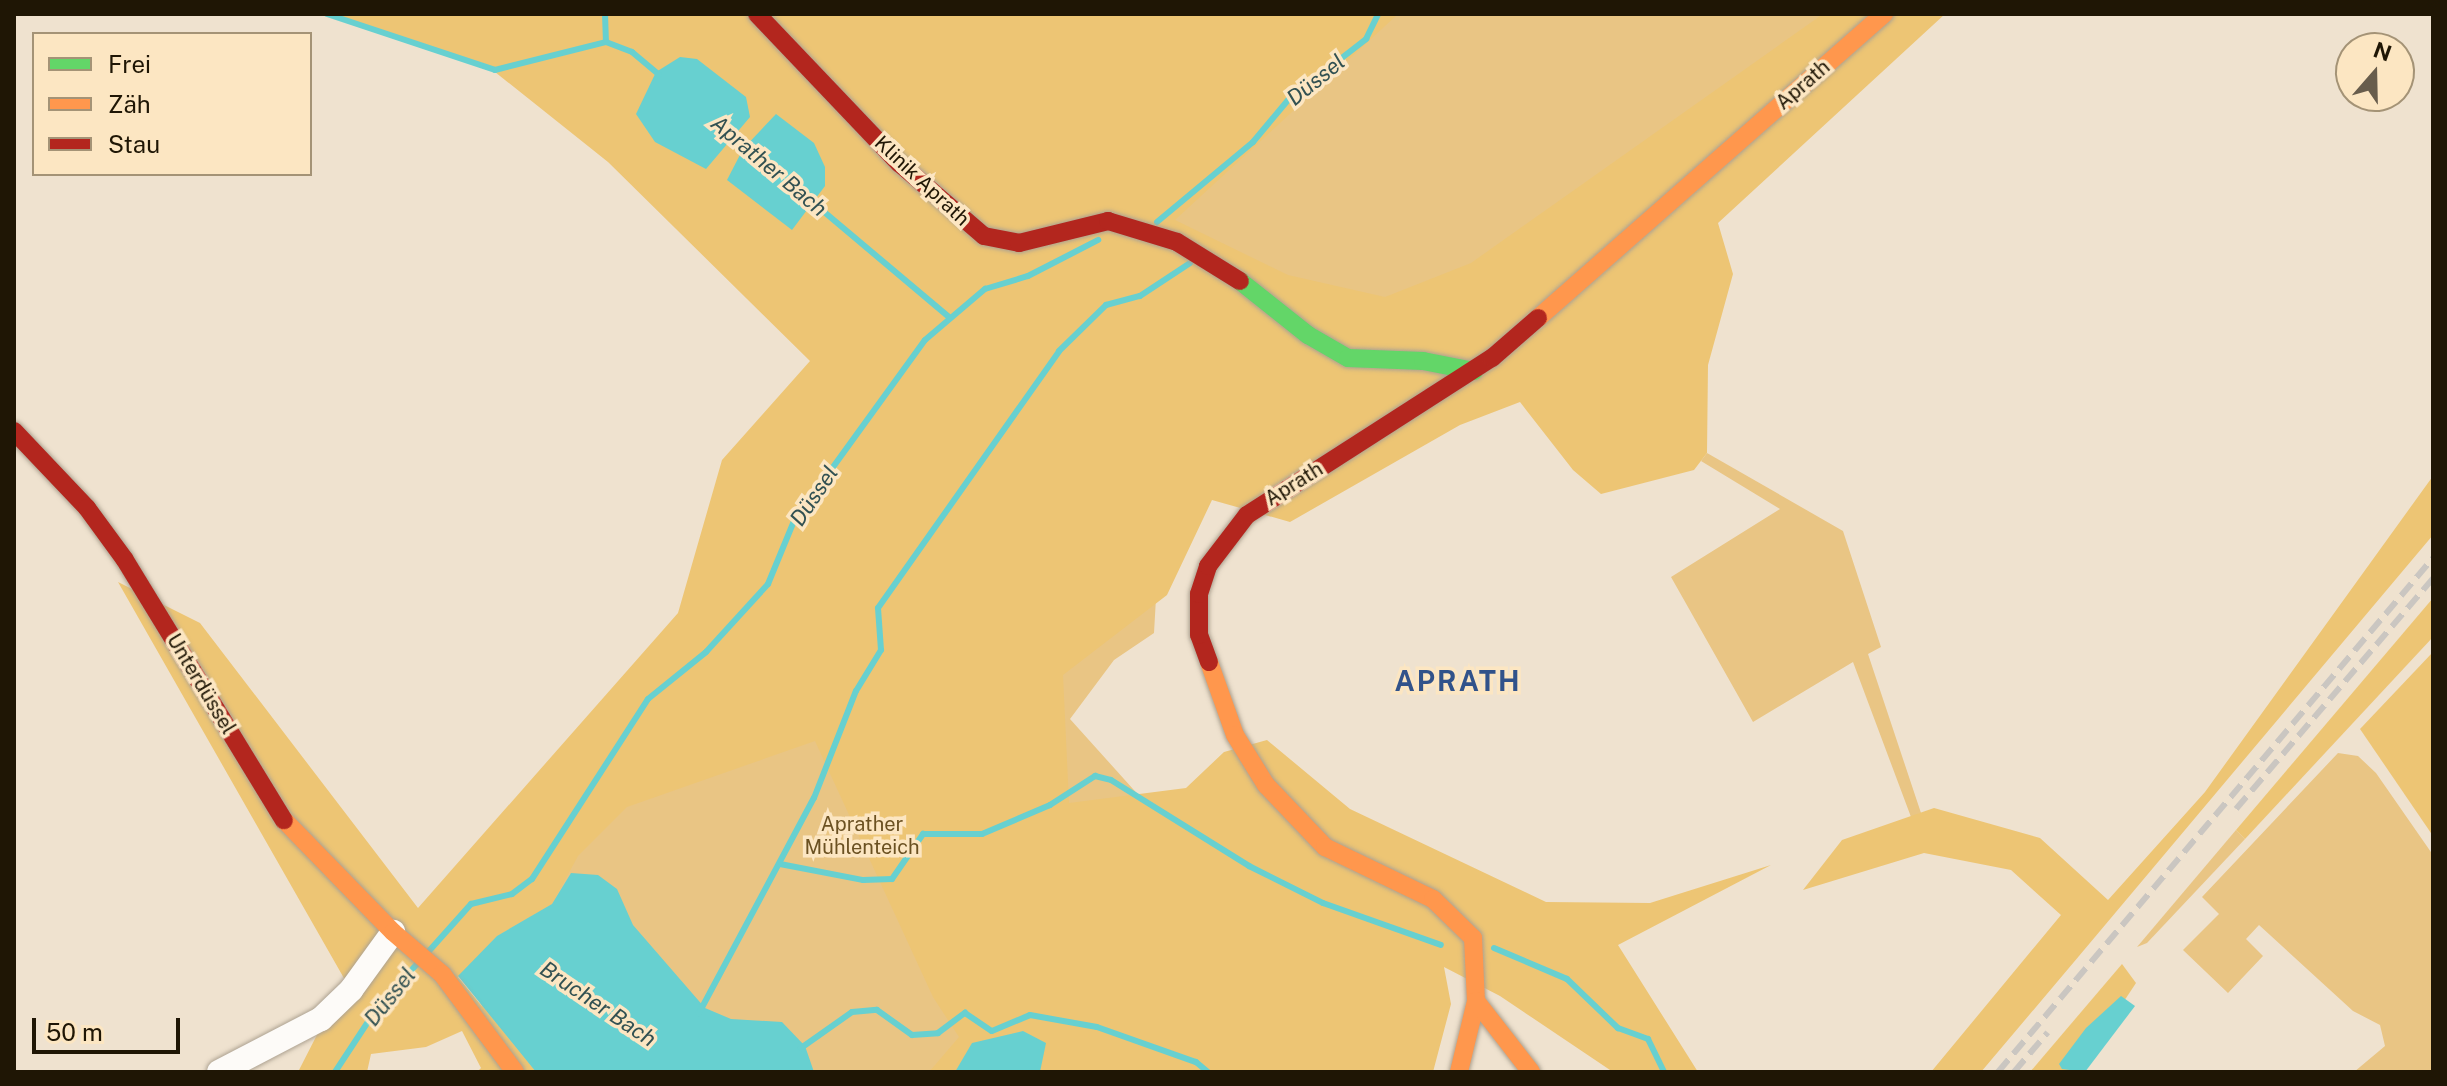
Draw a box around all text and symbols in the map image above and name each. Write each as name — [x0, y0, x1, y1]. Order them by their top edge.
legend — [32, 32, 312, 176]
north arrow — [2335, 32, 2415, 112]
text: N — [2370, 36, 2395, 66]
water label: Düssel — [1282, 49, 1350, 111]
text: Frei — [108, 50, 151, 78]
street label: Aprath — [1771, 55, 1835, 115]
text: Zäh — [108, 90, 151, 118]
water label: Aprather Bach — [706, 110, 832, 222]
text: Stau — [108, 130, 160, 158]
street label: Klinik Aprath — [870, 131, 974, 231]
street label: Aprath — [1261, 457, 1327, 511]
water label: Düssel — [784, 461, 844, 531]
street label: Unterdüssel — [162, 629, 240, 739]
district label: APRATH — [1394, 664, 1522, 698]
park label: Aprather Mühlenteich — [804, 812, 920, 859]
water label: Brucher Bach — [535, 956, 661, 1052]
water label: Düssel — [359, 963, 421, 1031]
scale bar — [36, 1002, 184, 1052]
text: 50 m — [46, 1018, 103, 1046]

